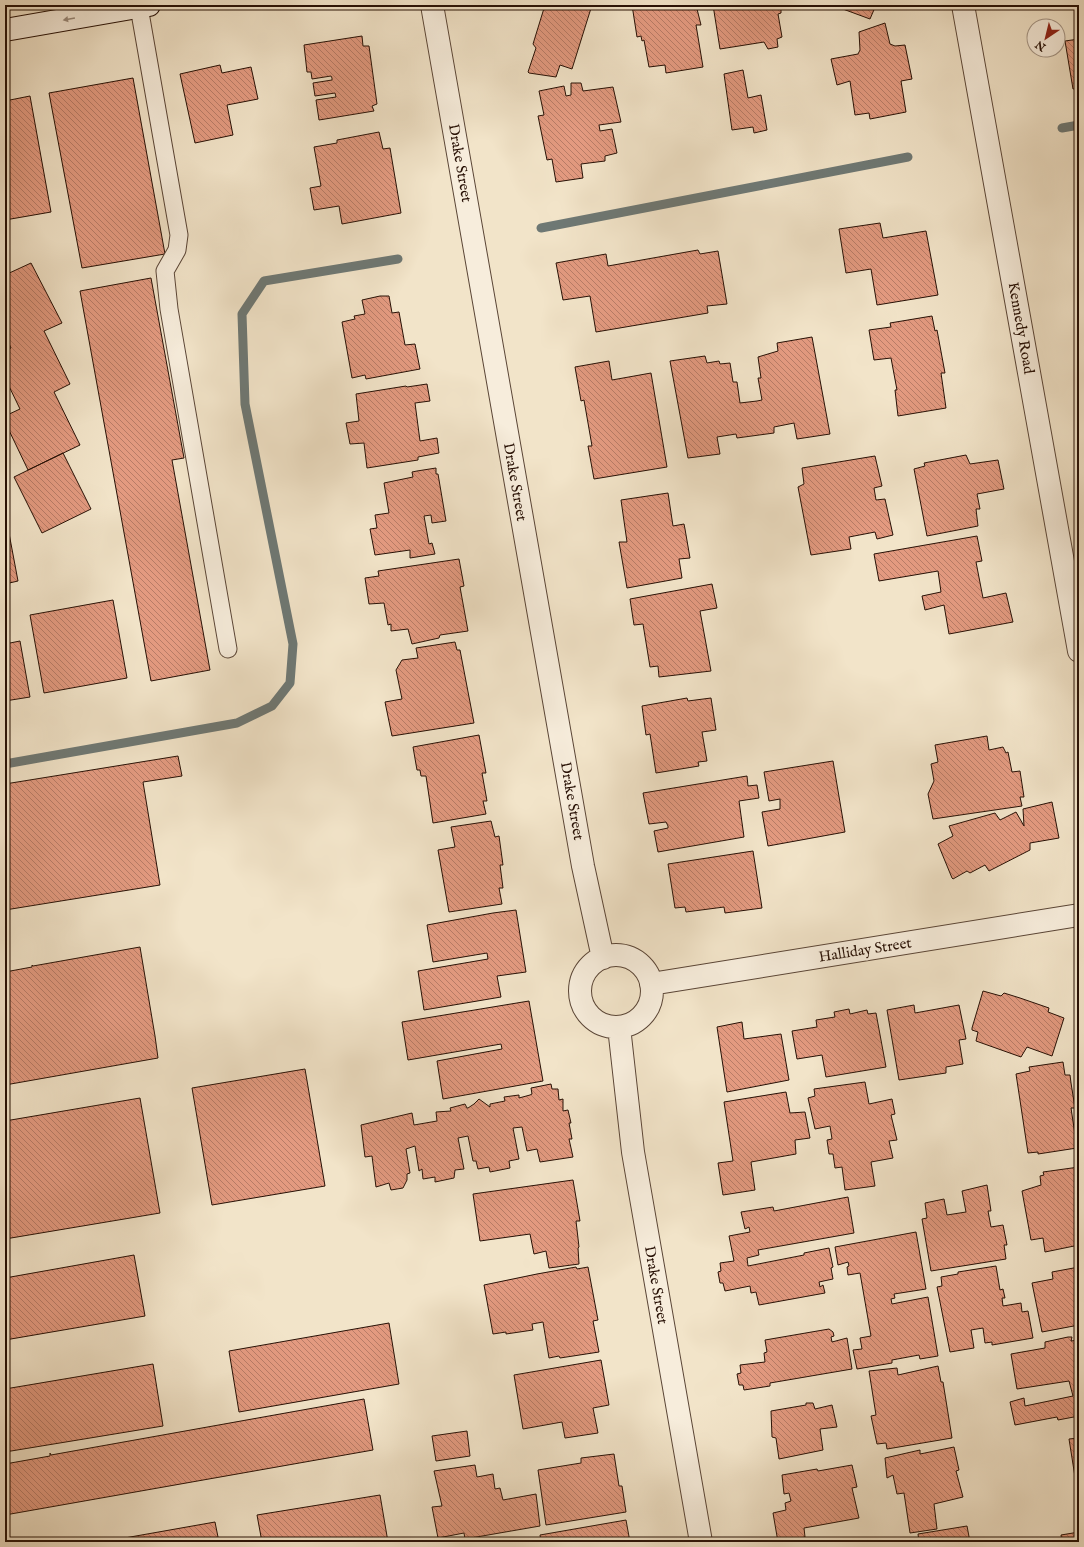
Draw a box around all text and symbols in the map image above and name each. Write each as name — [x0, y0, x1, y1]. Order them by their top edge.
one-way arrow — [63, 16, 75, 22]
north arrow — [1026, 18, 1066, 58]
text: N — [1033, 37, 1050, 54]
street label: Drake Street — [444, 122, 476, 204]
street label: Kennedy Road — [1004, 281, 1039, 376]
street label: Drake Street — [499, 441, 531, 523]
street label: Drake Street — [556, 760, 588, 842]
street label: Halliday Street — [817, 933, 913, 967]
street label: Drake Street — [640, 1244, 672, 1326]

